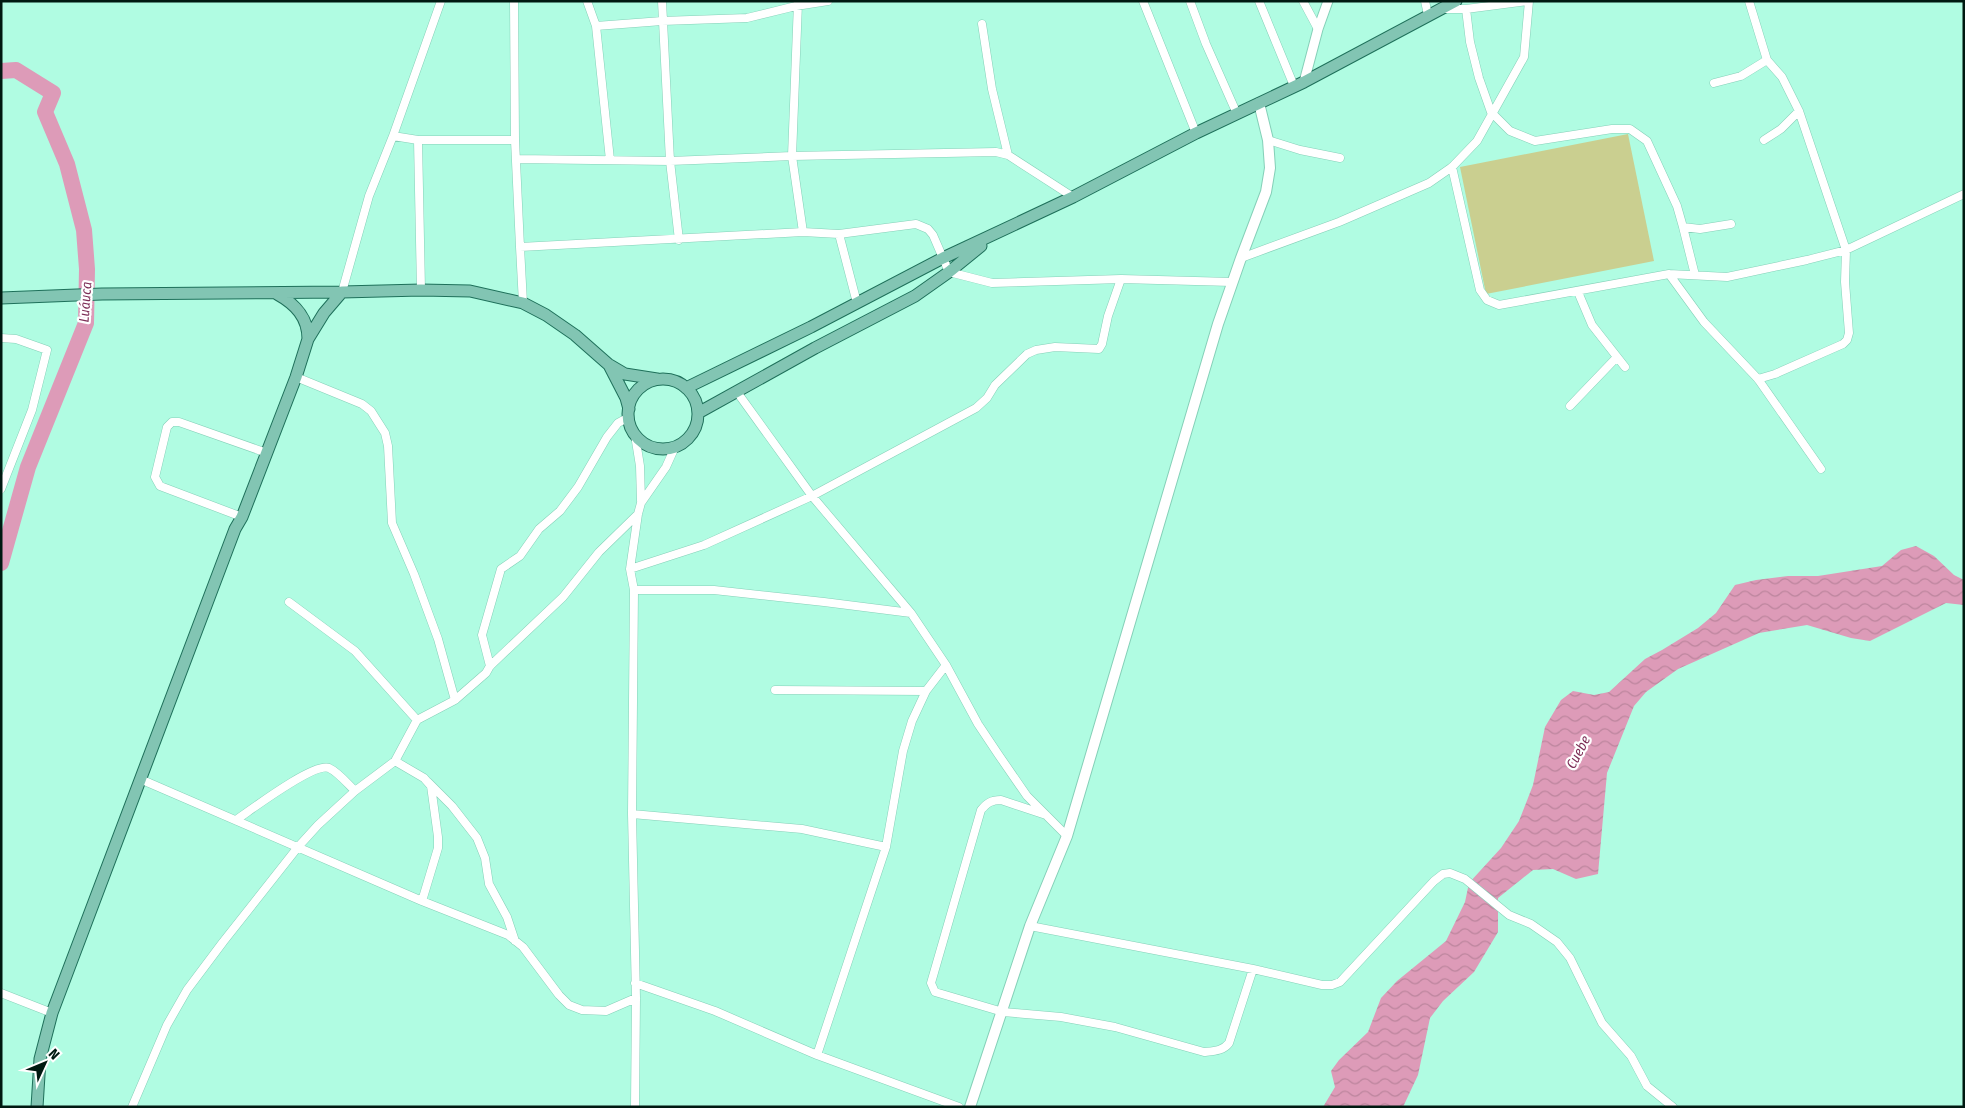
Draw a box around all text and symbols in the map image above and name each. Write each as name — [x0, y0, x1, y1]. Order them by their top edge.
water label: Luáuca — [76, 281, 95, 323]
water label: Cuebe — [1563, 733, 1594, 772]
north arrow — [20, 1038, 70, 1088]
text: N — [45, 1045, 63, 1063]

